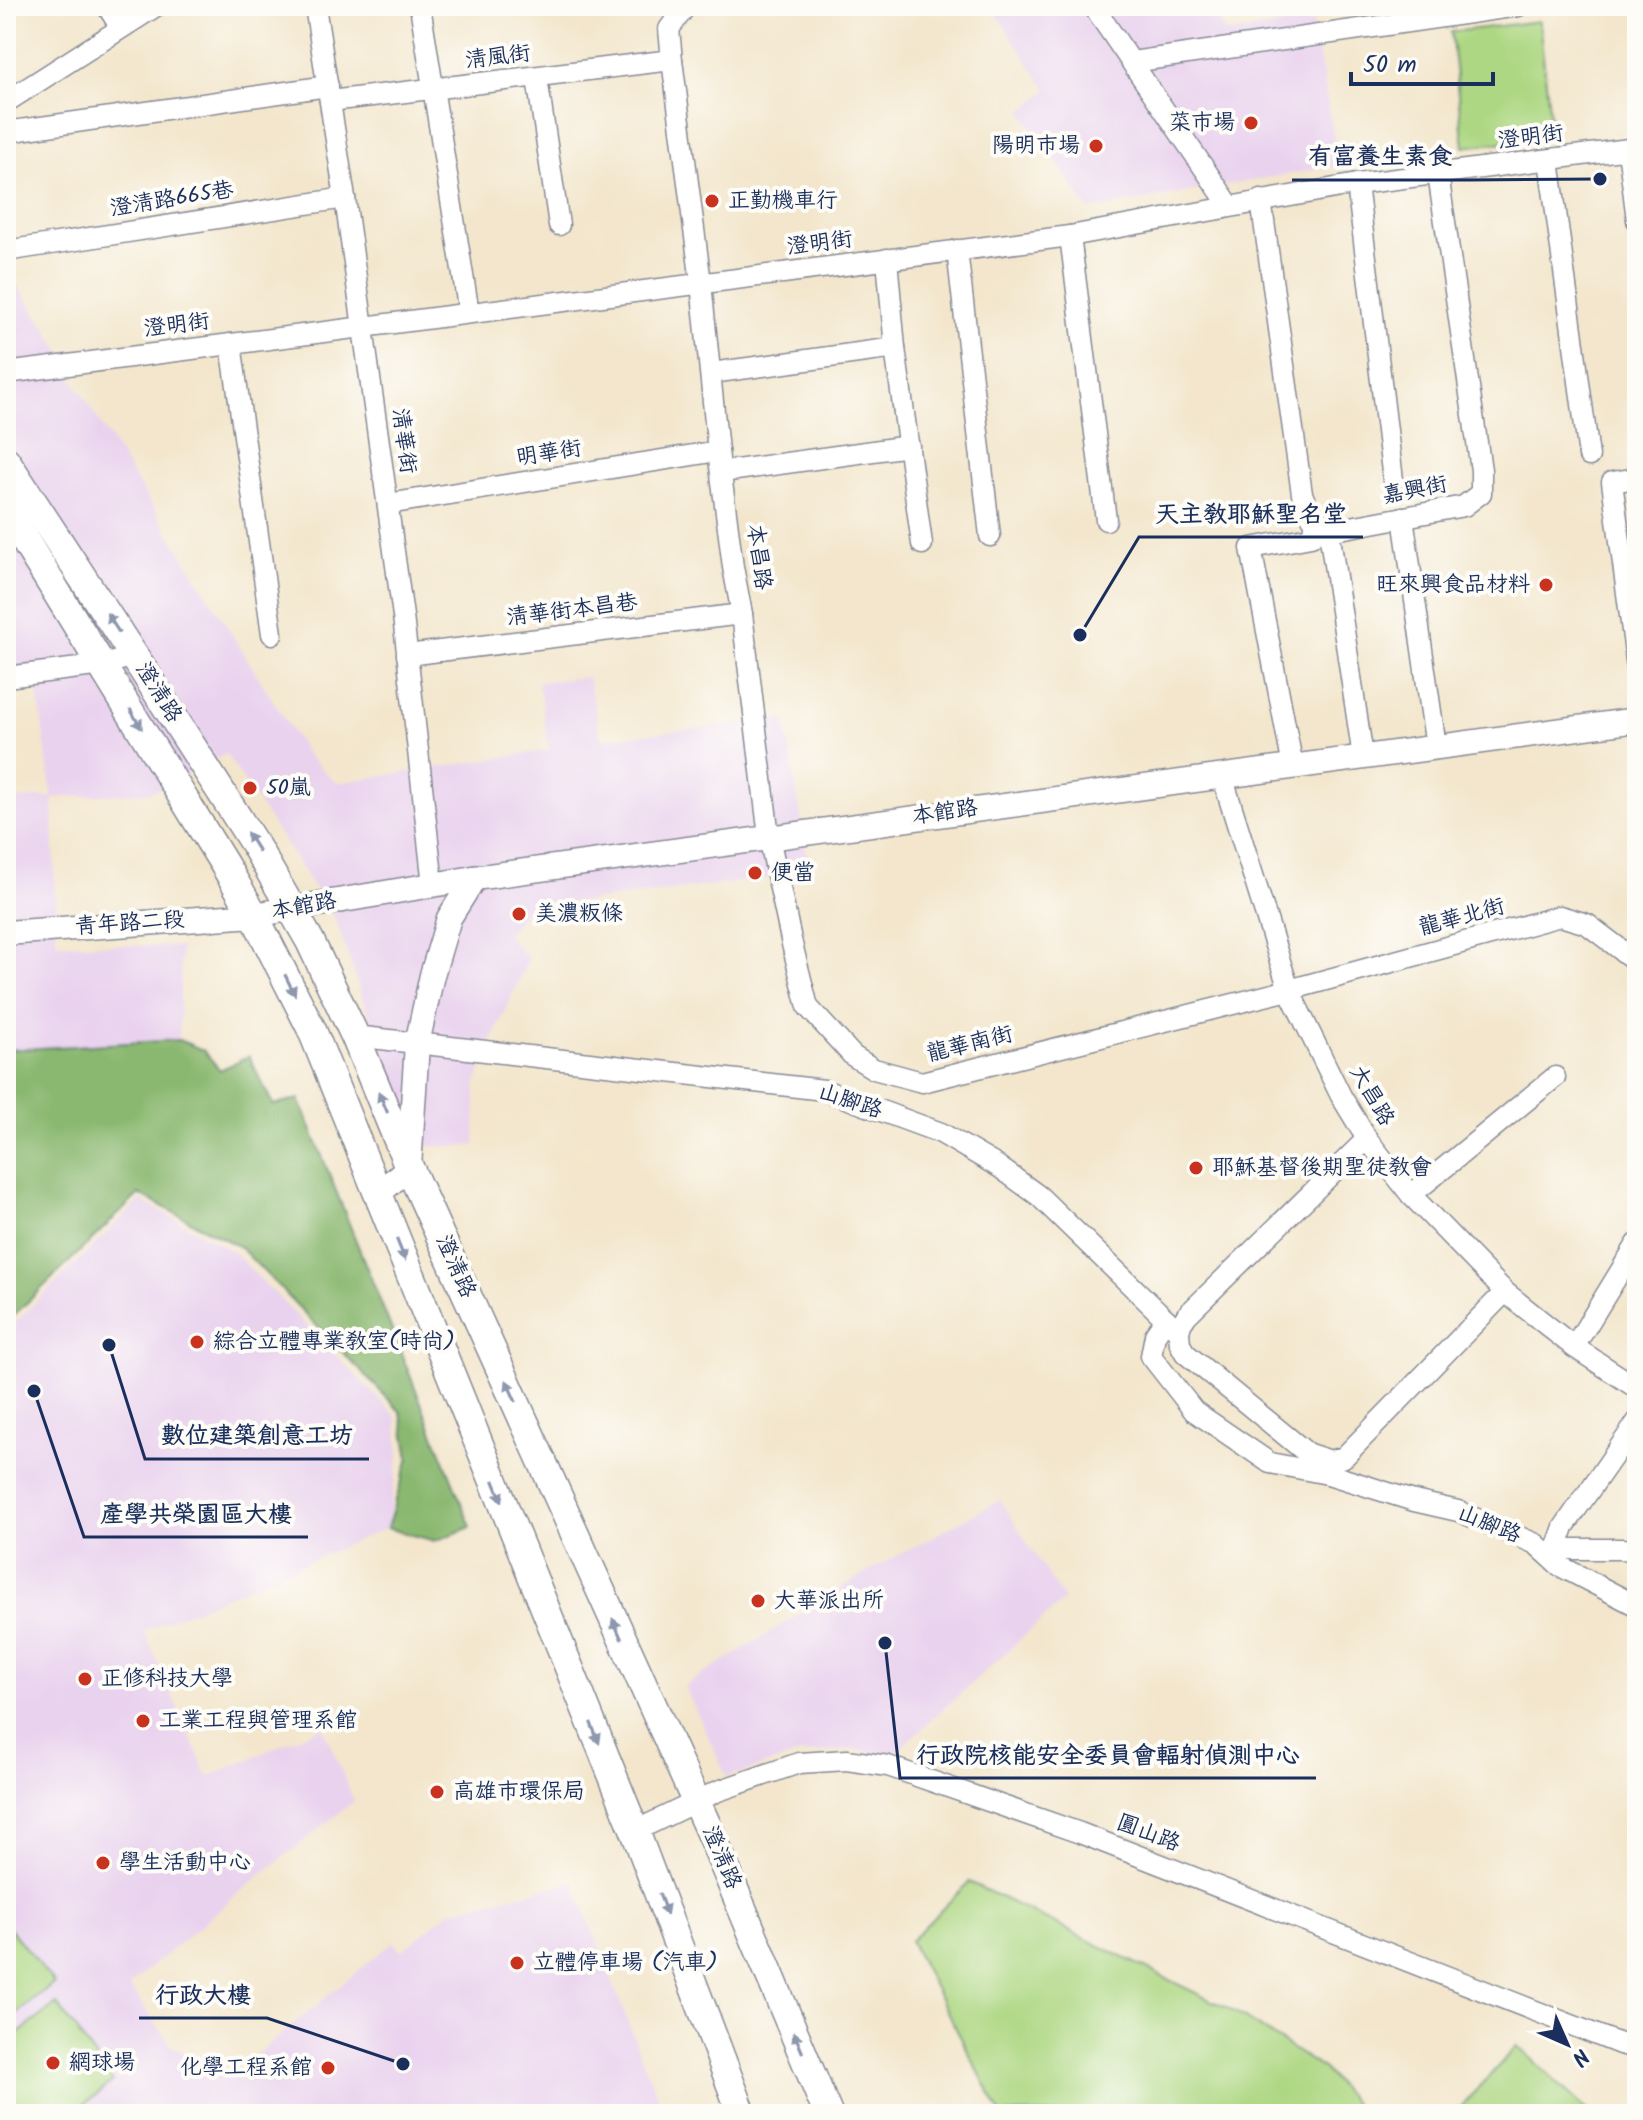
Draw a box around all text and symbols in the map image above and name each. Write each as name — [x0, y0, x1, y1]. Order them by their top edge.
scale bar — [1351, 36, 1493, 86]
street label: 清風街 — [463, 37, 533, 79]
text: 50 m — [1363, 46, 1417, 85]
place label: 菜市場 — [1169, 106, 1235, 141]
marker: 菜市場 — [1242, 114, 1260, 132]
street label: 澄明街 — [1496, 117, 1566, 159]
place label: 陽明市場 — [992, 129, 1080, 164]
callout: 有富養生素食 — [1292, 132, 1468, 180]
marker: 陽明市場 — [1087, 137, 1105, 155]
text: 有富養生素食 — [1308, 138, 1452, 177]
street label: 澄清路665巷 — [108, 173, 236, 227]
place label: 正勤機車行 — [728, 184, 838, 219]
marker: 正勤機車行 — [703, 192, 721, 210]
street label: 澄明街 — [785, 223, 855, 265]
street label: 澄明街 — [142, 305, 212, 347]
street label: 清華街 — [381, 406, 425, 476]
street label: 明華街 — [514, 432, 584, 476]
street label: 嘉興街 — [1379, 468, 1451, 514]
callout: 天主教耶穌聖名堂 — [1139, 489, 1363, 537]
text: 天主教耶穌聖名堂 — [1155, 496, 1347, 535]
street label: 本昌路 — [736, 522, 780, 592]
place label: 旺來興食品材料 — [1376, 568, 1530, 603]
marker: 旺來興食品材料 — [1537, 576, 1555, 594]
street label: 清華街本昌巷 — [504, 586, 640, 636]
one-way arrow — [106, 612, 121, 634]
street label: 澄清路 — [126, 656, 190, 730]
one-way arrow — [128, 708, 142, 730]
place label: 50嵐 — [266, 771, 311, 806]
marker: 50嵐 — [241, 779, 259, 797]
street label: 本館路 — [910, 791, 980, 835]
one-way arrow — [246, 831, 260, 853]
place label: 便當 — [771, 856, 815, 891]
marker: 便當 — [746, 864, 764, 882]
street label: 本館路 — [268, 884, 340, 930]
street label: 龍華北街 — [1415, 890, 1509, 946]
place label: 美濃粄條 — [535, 897, 623, 932]
street label: 青年路二段 — [74, 903, 186, 945]
marker: 美濃粄條 — [510, 905, 528, 923]
one-way arrow — [283, 973, 297, 996]
street label: 龍華南街 — [923, 1017, 1017, 1073]
street label: 大昌路 — [1339, 1059, 1403, 1133]
street label: 山腳路 — [813, 1075, 887, 1129]
one-way arrow — [376, 1091, 389, 1114]
place label: 耶穌基督後期聖徒教會 — [1212, 1151, 1432, 1186]
marker: 耶穌基督後期聖徒教會 — [1187, 1159, 1205, 1177]
street label: 澄清路 — [426, 1230, 484, 1304]
one-way arrow — [395, 1238, 408, 1262]
place label: 綜合立體專業教室(時尚) — [213, 1325, 455, 1360]
marker: 綜合立體專業教室(時尚) — [188, 1333, 206, 1351]
one-way arrow — [504, 1380, 517, 1403]
callout: 數位建築創意工坊 — [145, 1411, 369, 1459]
text: 數位建築創意工坊 — [161, 1417, 353, 1456]
one-way arrow — [492, 1480, 505, 1504]
callout: 產學共榮園區大樓 — [84, 1489, 308, 1537]
text: 產學共榮園區大樓 — [100, 1496, 292, 1535]
street label: 山腳路 — [1452, 1496, 1526, 1554]
place label: 大華派出所 — [774, 1584, 884, 1619]
marker: 大華派出所 — [749, 1592, 767, 1610]
one-way arrow — [610, 1617, 624, 1640]
place label: 正修科技大學 — [101, 1662, 233, 1697]
marker: 正修科技大學 — [76, 1670, 94, 1688]
place label: 工業工程與管理系館 — [159, 1704, 357, 1739]
marker: 工業工程與管理系館 — [134, 1712, 152, 1730]
one-way arrow — [589, 1721, 602, 1745]
callout: 行政院核能安全委員會輻射偵測中心 — [900, 1730, 1316, 1778]
text: 行政院核能安全委員會輻射偵測中心 — [916, 1737, 1300, 1776]
place label: 高雄市環保局 — [453, 1775, 585, 1810]
marker: 高雄市環保局 — [428, 1783, 446, 1801]
street label: 圓山路 — [1111, 1806, 1185, 1862]
street label: 澄清路 — [692, 1821, 750, 1895]
place label: 學生活動中心 — [119, 1846, 251, 1881]
marker: 學生活動中心 — [94, 1854, 112, 1872]
one-way arrow — [657, 1892, 670, 1916]
place label: 立體停車場 (汽車) — [533, 1946, 718, 1981]
marker: 立體停車場 (汽車) — [508, 1954, 526, 1972]
callout: 行政大樓 — [139, 1970, 267, 2018]
text: 行政大樓 — [155, 1977, 251, 2016]
north arrow — [1527, 2004, 1607, 2084]
one-way arrow — [791, 2030, 804, 2054]
text: N — [1562, 2039, 1597, 2074]
place label: 網球場 — [69, 2046, 135, 2081]
place label: 化學工程系館 — [180, 2051, 312, 2086]
marker: 網球場 — [44, 2054, 62, 2072]
marker: 化學工程系館 — [319, 2059, 337, 2077]

